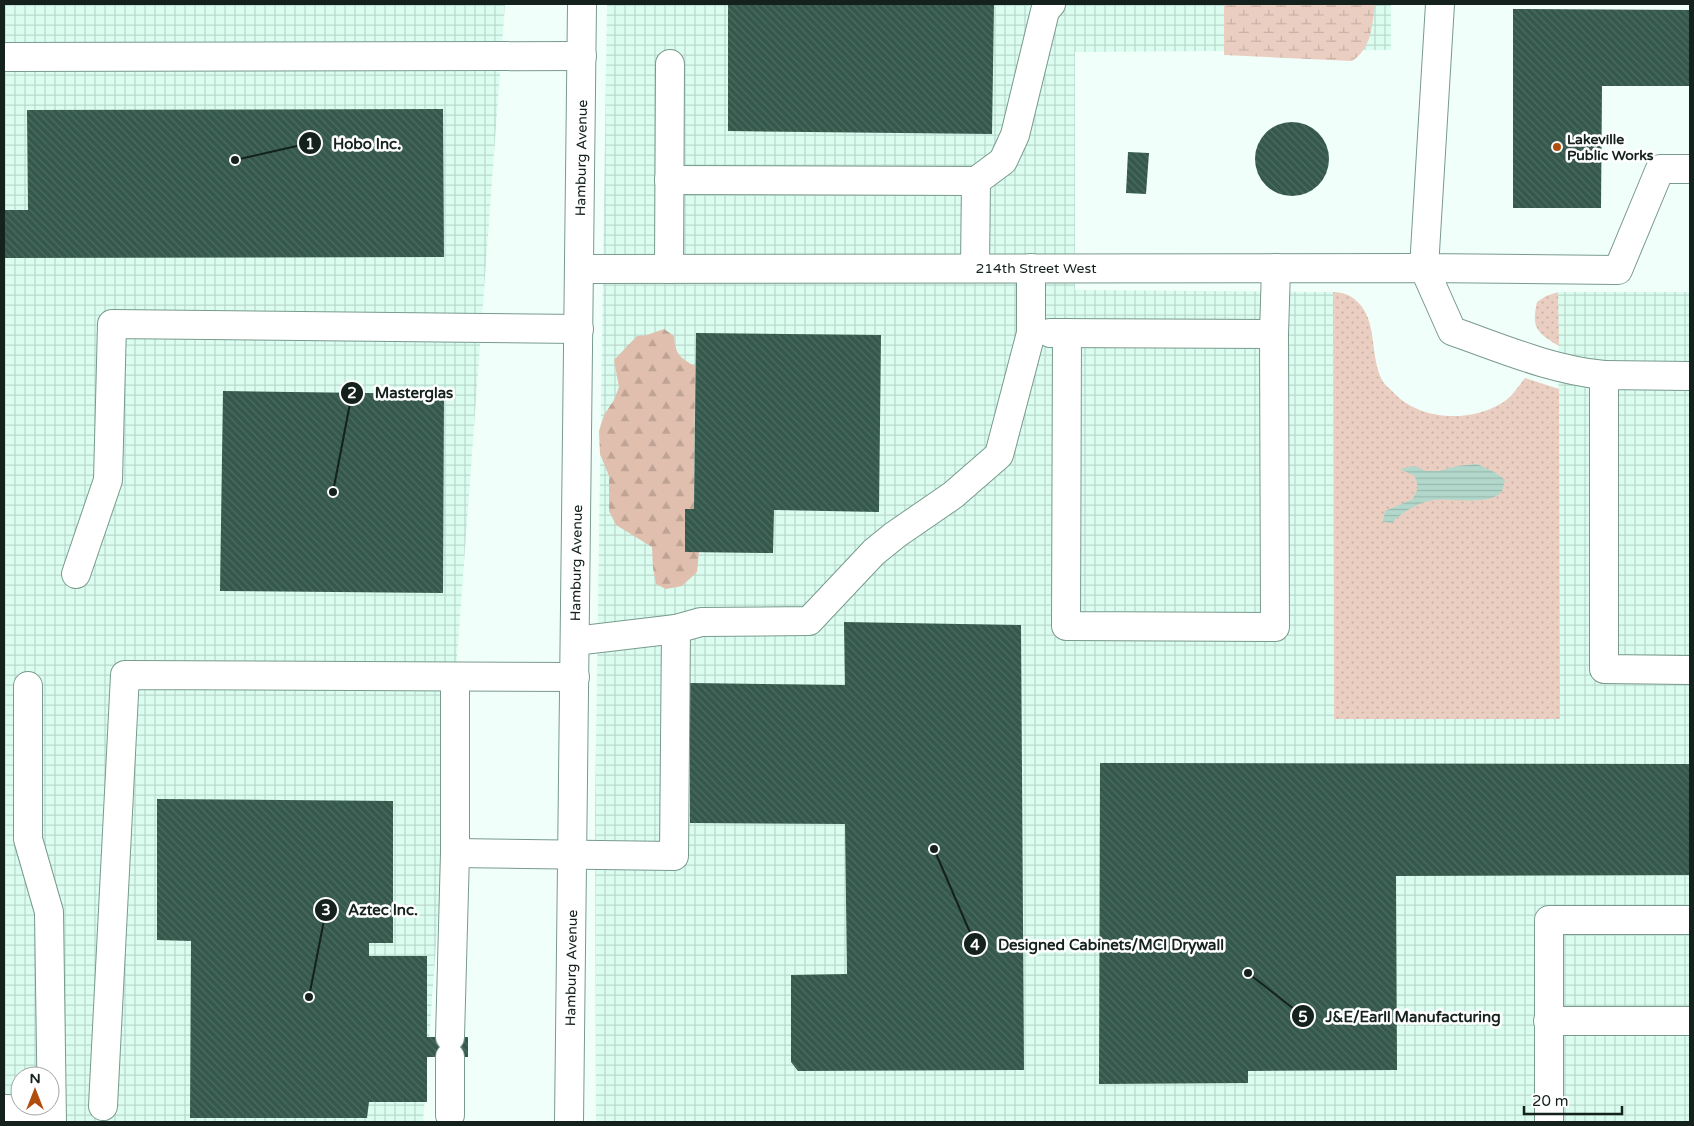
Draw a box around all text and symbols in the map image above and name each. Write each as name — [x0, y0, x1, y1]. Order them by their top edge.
street label: Hamburg Avenue — [572, 100, 591, 216]
callout: Hobo Inc. — [298, 128, 411, 158]
place label: Lakeville Public Works — [1567, 131, 1654, 164]
text: 1 — [305, 135, 315, 153]
text: Hobo Inc. — [333, 135, 401, 153]
marker: Lakeville Public Works — [1551, 141, 1563, 153]
street label: 214th Street West — [975, 260, 1097, 277]
callout: Masterglas — [340, 378, 463, 408]
text: 2 — [347, 384, 357, 402]
text: Masterglas — [375, 384, 453, 403]
street label: Hamburg Avenue — [567, 505, 586, 621]
callout: Aztec Inc. — [313, 895, 428, 925]
text: 3 — [321, 901, 331, 919]
text: Aztec Inc. — [348, 901, 418, 919]
street label: Hamburg Avenue — [562, 910, 581, 1026]
callout: Designed Cabinets/MCI Drywall — [963, 929, 1234, 959]
text: 4 — [970, 936, 980, 954]
text: Designed Cabinets/MCI Drywall — [998, 936, 1224, 955]
callout: J&E/Earll Manufacturing — [1290, 1001, 1510, 1031]
text: 5 — [1298, 1008, 1308, 1026]
text: J&E/Earll Manufacturing — [1324, 1008, 1501, 1027]
north arrow — [10, 1066, 60, 1116]
text: N — [29, 1070, 41, 1087]
scale bar — [1524, 1084, 1622, 1116]
text: 20 m — [1532, 1092, 1569, 1110]

